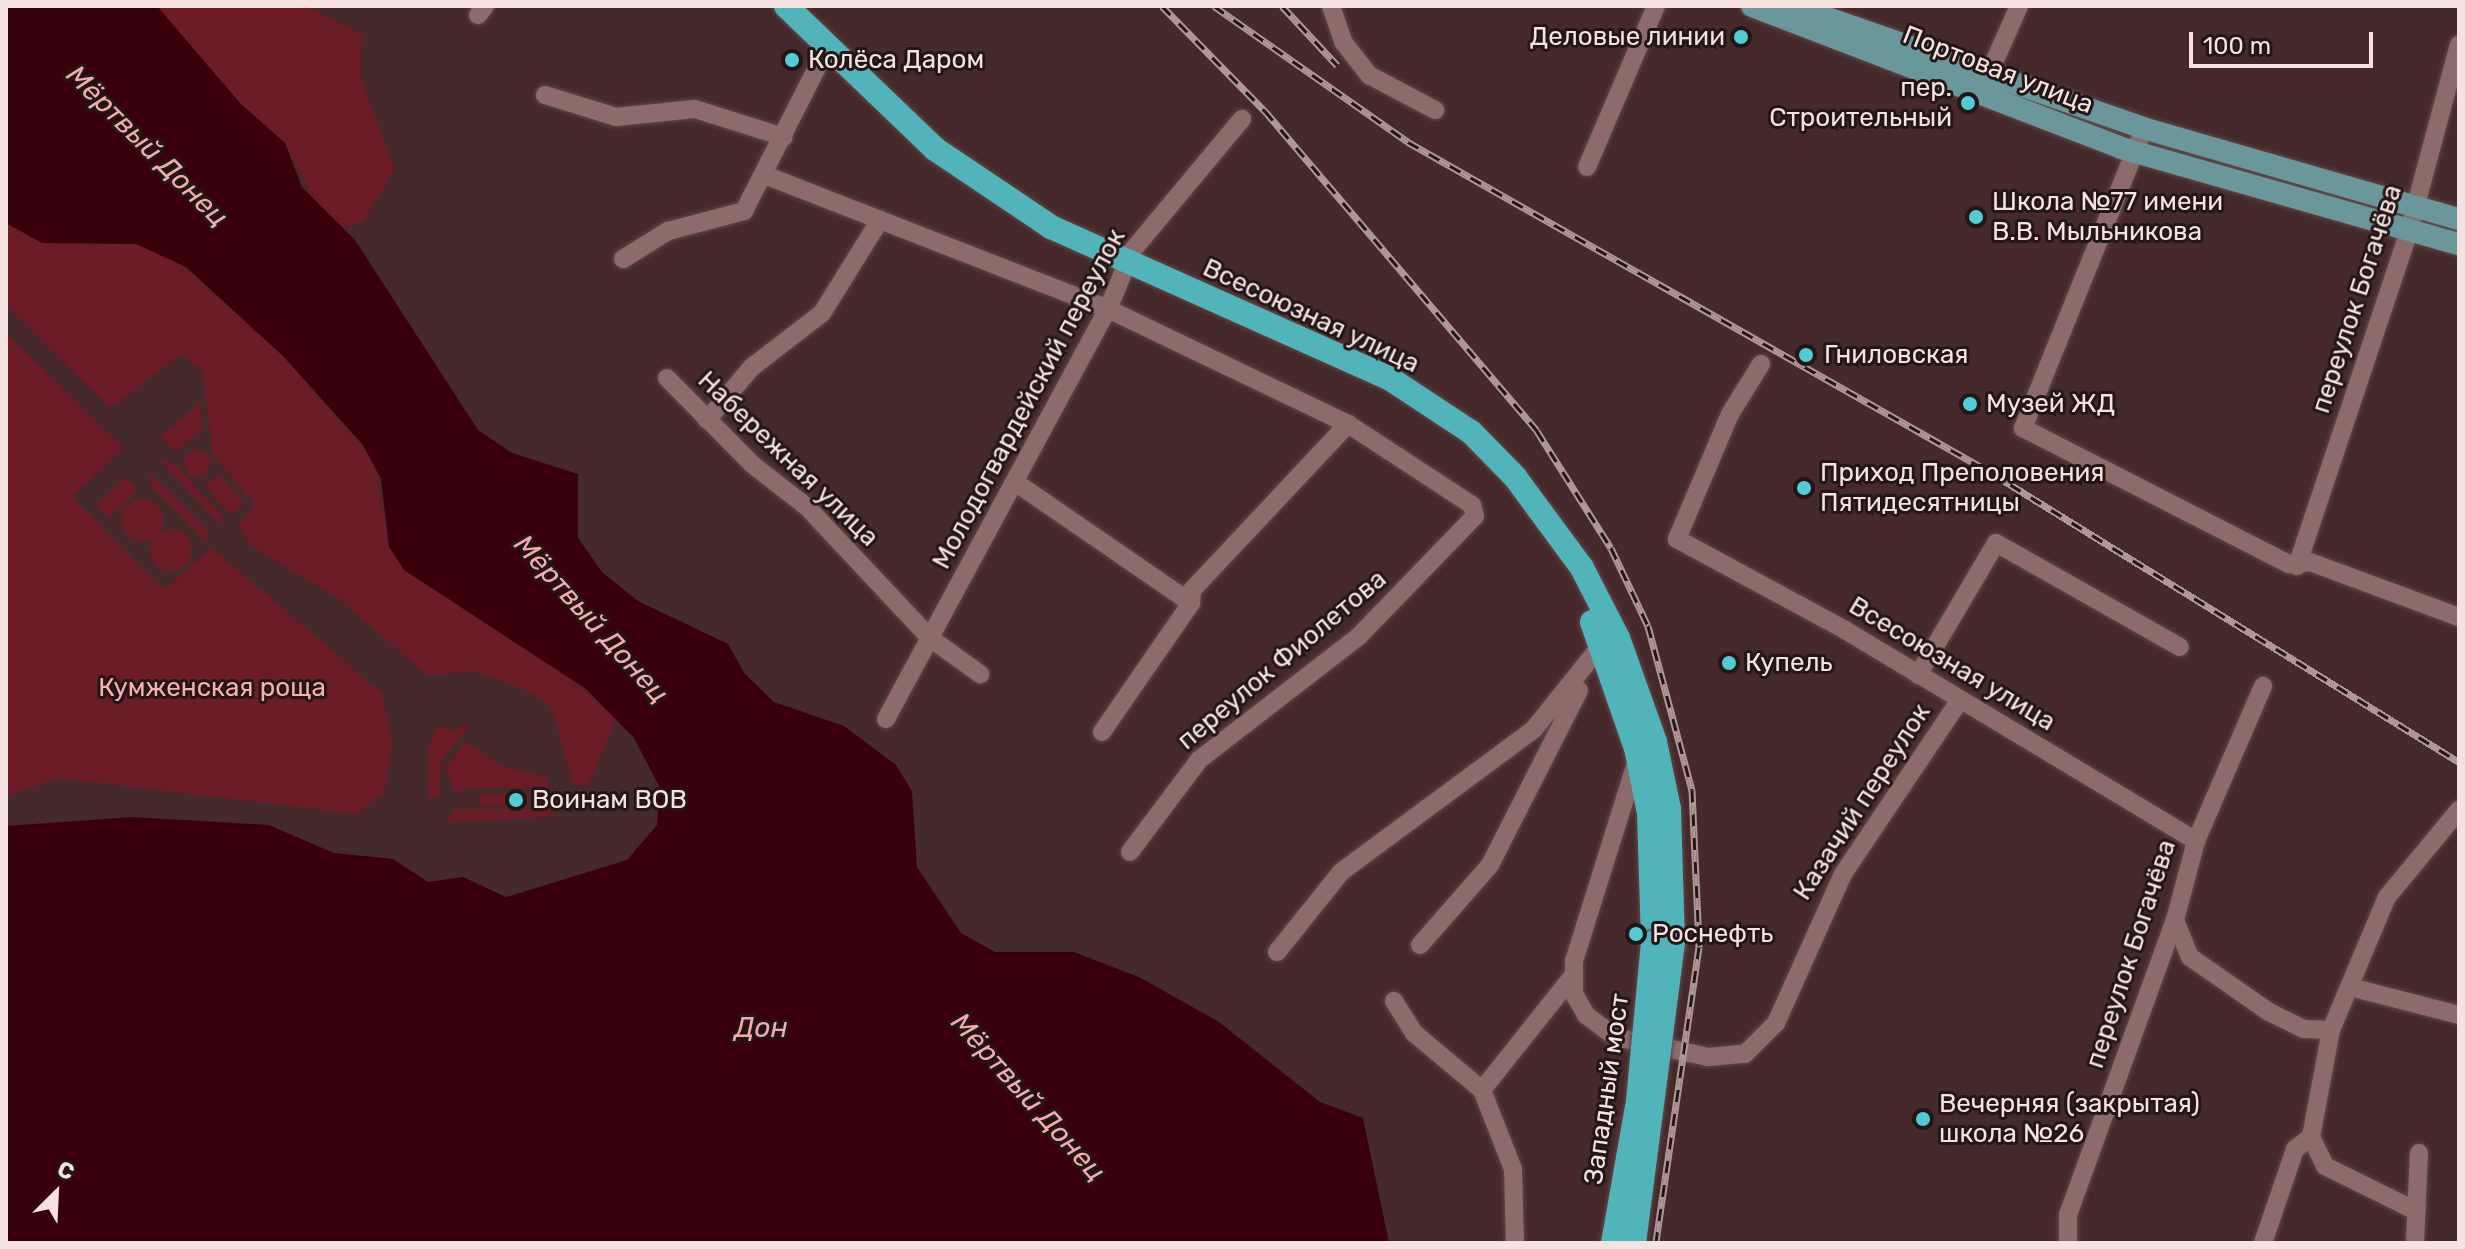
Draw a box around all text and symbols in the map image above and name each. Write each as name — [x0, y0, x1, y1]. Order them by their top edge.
scale bar — [2193, 16, 2377, 66]
street label: Портовая улица — [1898, 19, 2098, 121]
place label: Деловые линии — [1530, 21, 1725, 53]
marker: Деловые линии — [1732, 28, 1750, 46]
text: 100 m — [2203, 32, 2271, 60]
place label: Колёса Даром — [808, 44, 984, 76]
marker: Колёса Даром — [783, 51, 801, 69]
water label: Мёртвый Донец — [59, 58, 235, 234]
place label: пер. Строительный — [1769, 72, 1952, 134]
marker: пер. Строительный — [1959, 94, 1977, 112]
street label: переулок Богачёва — [2305, 181, 2409, 417]
place label: Школа №77 имени В.В. Мыльникова — [1992, 186, 2223, 248]
marker: Школа №77 имени В.В. Мыльникова — [1967, 208, 1985, 226]
street label: Молодогвардейский переулок — [926, 224, 1132, 574]
street label: Всесоюзная улица — [1198, 252, 1424, 380]
place label: Гниловская — [1824, 339, 1968, 371]
marker: Гниловская — [1795, 344, 1817, 366]
street label: Набережная улица — [691, 365, 885, 553]
place label: Музей ЖД — [1986, 388, 2115, 420]
marker: Музей ЖД — [1961, 395, 1979, 413]
place label: Приход Преполовения Пятидесятницы — [1820, 457, 2104, 518]
marker: Приход Преполовения Пятидесятницы — [1795, 479, 1813, 497]
water label: Мёртвый Донец — [507, 528, 675, 710]
street label: переулок Фиолетова — [1171, 564, 1393, 756]
street label: Всесоюзная улица — [1843, 590, 2061, 738]
place label: Купель — [1745, 647, 1833, 679]
marker: Купель — [1720, 654, 1738, 672]
park label: Кумженская роща — [98, 672, 326, 704]
street label: Казачий переулок — [1787, 698, 1937, 906]
place label: Воинам ВОВ — [532, 784, 687, 816]
marker: Воинам ВОВ — [507, 791, 525, 809]
street label: переулок Богачёва — [2079, 836, 2183, 1072]
place label: Роснефть — [1652, 918, 1773, 950]
marker: Роснефть — [1627, 925, 1645, 943]
street label: Западный мост — [1578, 991, 1636, 1187]
water label: Мёртвый Донец — [944, 1006, 1112, 1188]
water label: Дон — [734, 1011, 788, 1045]
place label: Вечерняя (закрытая) школа №26 — [1939, 1088, 2200, 1150]
marker: Вечерняя (закрытая) школа №26 — [1914, 1110, 1932, 1128]
north arrow — [16, 1153, 96, 1233]
text: С — [53, 1155, 79, 1186]

